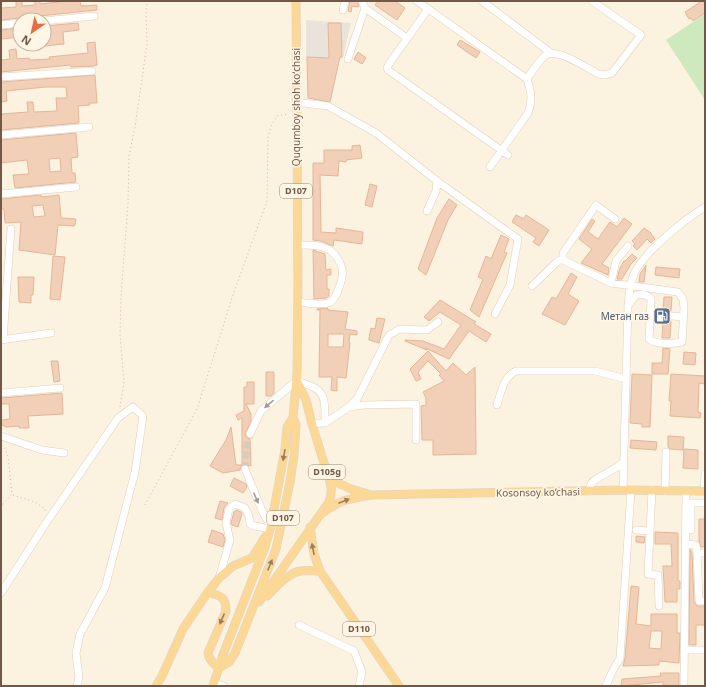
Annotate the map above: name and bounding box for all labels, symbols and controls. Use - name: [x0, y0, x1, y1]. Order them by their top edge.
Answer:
- north arrow: [12, 12, 52, 52]
- text: N: [18, 32, 34, 49]
- street label: Ququmboy shoh koʻchasi: [289, 48, 303, 166]
- road number: D107: [280, 184, 312, 198]
- fuel station icon: Метан газ: [652, 306, 672, 326]
- place label: Метан газ: [601, 309, 649, 323]
- one-way arrow: [264, 399, 274, 408]
- one-way arrow: [281, 449, 287, 461]
- road number: D105g: [309, 465, 345, 479]
- street label: Kosonsoy ko’chasi: [496, 484, 580, 500]
- one-way arrow: [253, 493, 259, 504]
- one-way arrow: [338, 497, 350, 503]
- road number: D107: [267, 511, 299, 525]
- one-way arrow: [310, 543, 316, 555]
- one-way arrow: [267, 559, 273, 570]
- one-way arrow: [219, 613, 226, 625]
- road number: D110: [343, 622, 375, 636]

